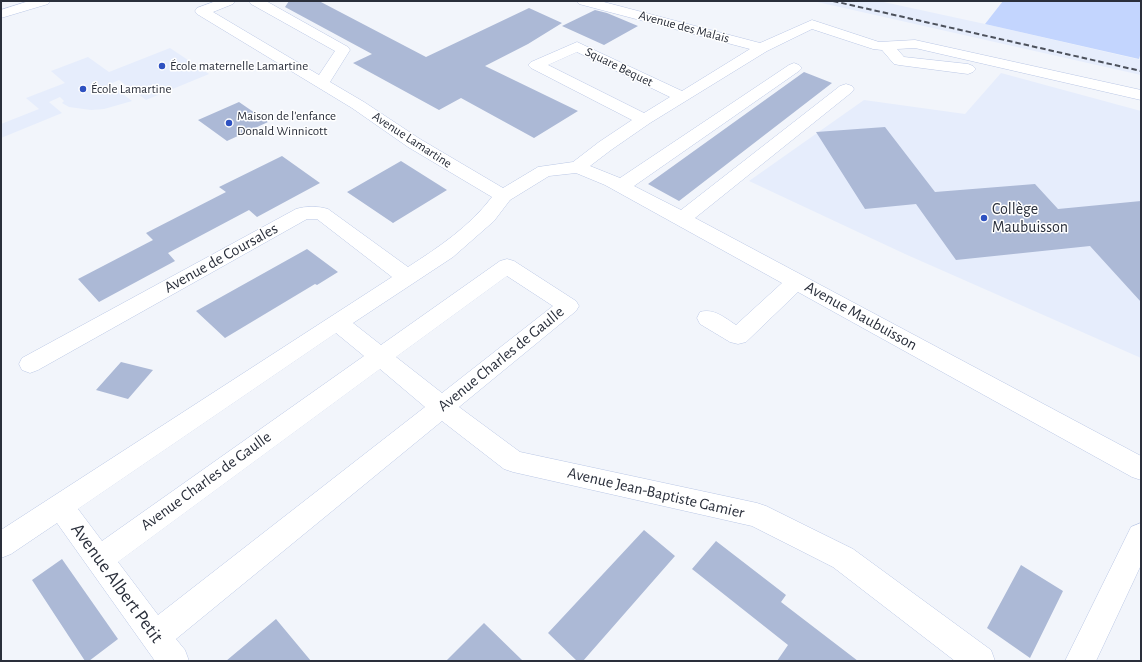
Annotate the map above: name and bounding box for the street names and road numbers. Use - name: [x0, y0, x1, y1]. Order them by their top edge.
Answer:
- street label: Avenue des Malais: [637, 7, 731, 47]
- street label: Square Bequet: [583, 44, 655, 90]
- street label: Avenue Lamartine: [369, 108, 455, 172]
- street label: Avenue de Coursales: [161, 219, 281, 297]
- street label: Avenue Maubuisson: [802, 277, 920, 355]
- street label: Avenue Charles de Gaulle: [434, 302, 568, 416]
- street label: Avenue Charles de Gaulle: [137, 427, 275, 535]
- street label: Avenue Jean-Baptiste Gamier: [566, 463, 746, 523]
- street label: Avenue Albert Petit: [66, 519, 168, 647]

